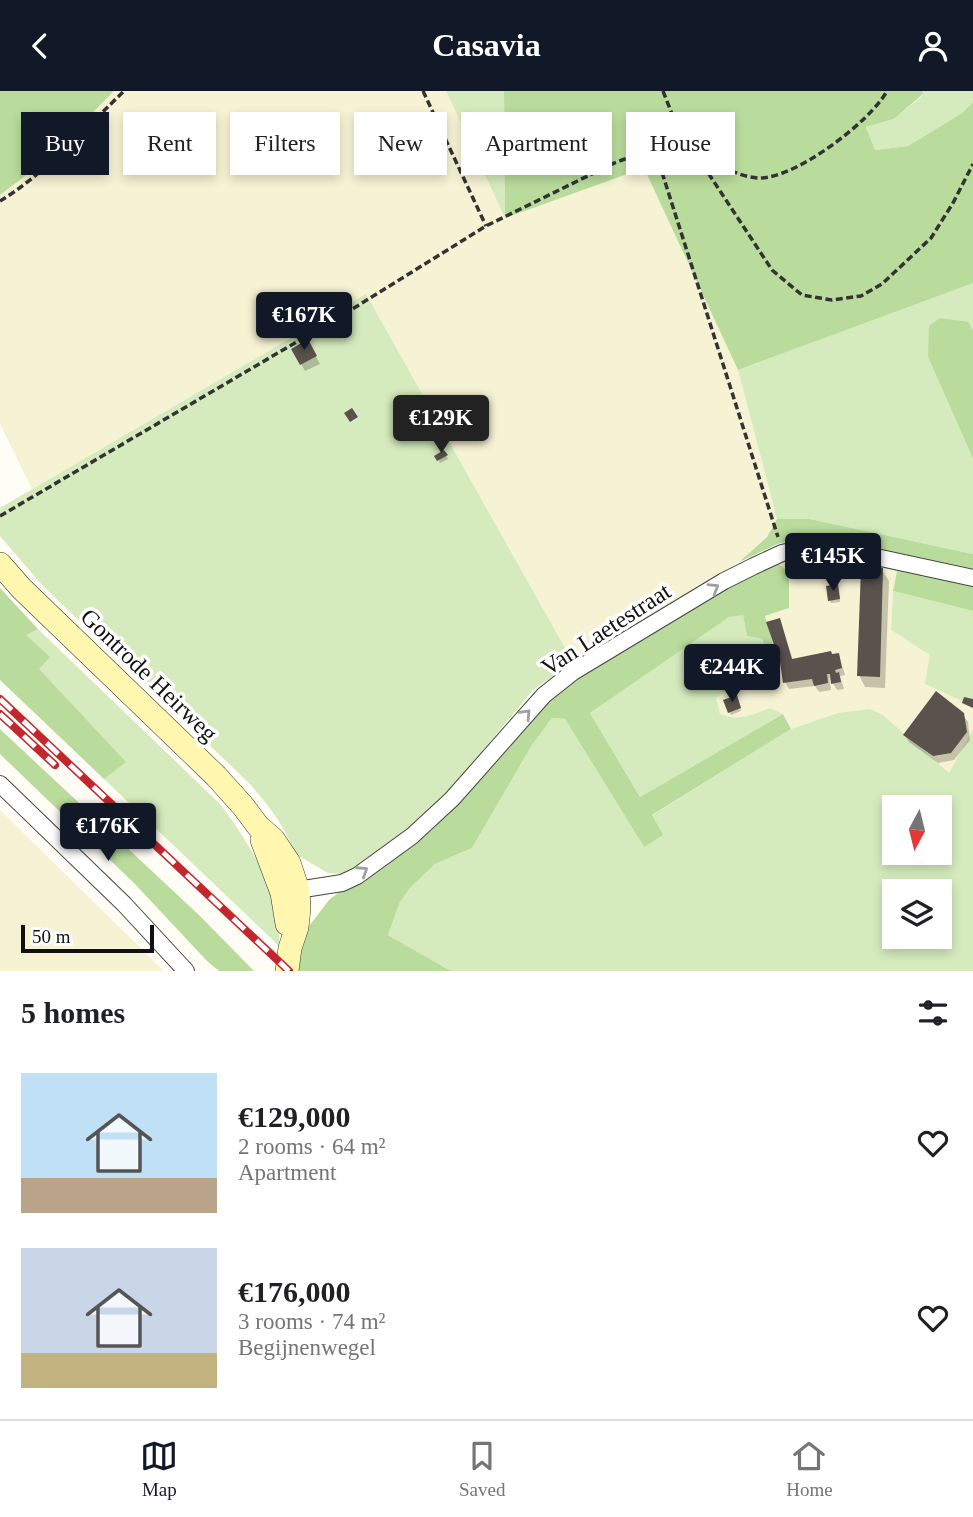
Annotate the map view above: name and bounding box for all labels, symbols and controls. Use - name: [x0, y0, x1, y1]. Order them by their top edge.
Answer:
- icon: back: [21, 27, 59, 65]
- text: Casavia: [432, 27, 541, 63]
- icon: person: [914, 27, 952, 65]
- chip: Buy: [21, 112, 109, 175]
- chip: Rent: [123, 112, 216, 175]
- chip: Filters: [230, 112, 340, 175]
- chip: New: [354, 112, 447, 175]
- chip: Apartment: [461, 112, 612, 175]
- chip: House: [626, 112, 735, 175]
- pin: €167K: [255, 293, 353, 352]
- text: €167K: [272, 302, 336, 327]
- pin: €129K: [392, 395, 490, 455]
- text: €129K: [409, 405, 473, 430]
- pin: €145K: [784, 533, 882, 593]
- text: €145K: [801, 543, 865, 568]
- street label: Van Laetestraat: [537, 577, 676, 680]
- one-way arrow: [706, 583, 719, 596]
- street label: Gontrode Heirweg: [75, 603, 223, 747]
- pin: €244K: [683, 645, 781, 704]
- text: €244K: [700, 654, 764, 679]
- one-way arrow: [518, 709, 530, 722]
- north arrow: [882, 795, 952, 865]
- map controls: [882, 795, 952, 949]
- pin: €176K: [59, 803, 157, 863]
- text: €176K: [76, 813, 140, 838]
- one-way arrow: [355, 867, 368, 880]
- button: layers: [882, 879, 952, 949]
- scale bar: [21, 922, 154, 954]
- text: 50 m: [32, 926, 71, 947]
- icon: filters: [914, 994, 952, 1032]
- text: 5 homes: [21, 996, 125, 1029]
- text: €129,000: [238, 1100, 351, 1133]
- icon: home: [77, 1101, 161, 1185]
- icon: heart: [914, 1124, 952, 1162]
- text: 2 rooms · 64 m²: [238, 1134, 385, 1159]
- text: Apartment: [238, 1160, 336, 1185]
- text: €176,000: [238, 1275, 351, 1308]
- icon: home: [77, 1276, 161, 1360]
- icon: heart: [914, 1299, 952, 1337]
- text: 3 rooms · 74 m²: [238, 1309, 385, 1334]
- text: Begijnenwegel: [238, 1335, 376, 1360]
- tab: Map: [140, 1437, 178, 1501]
- tab: Saved: [459, 1437, 505, 1501]
- tab: Home: [786, 1437, 833, 1501]

